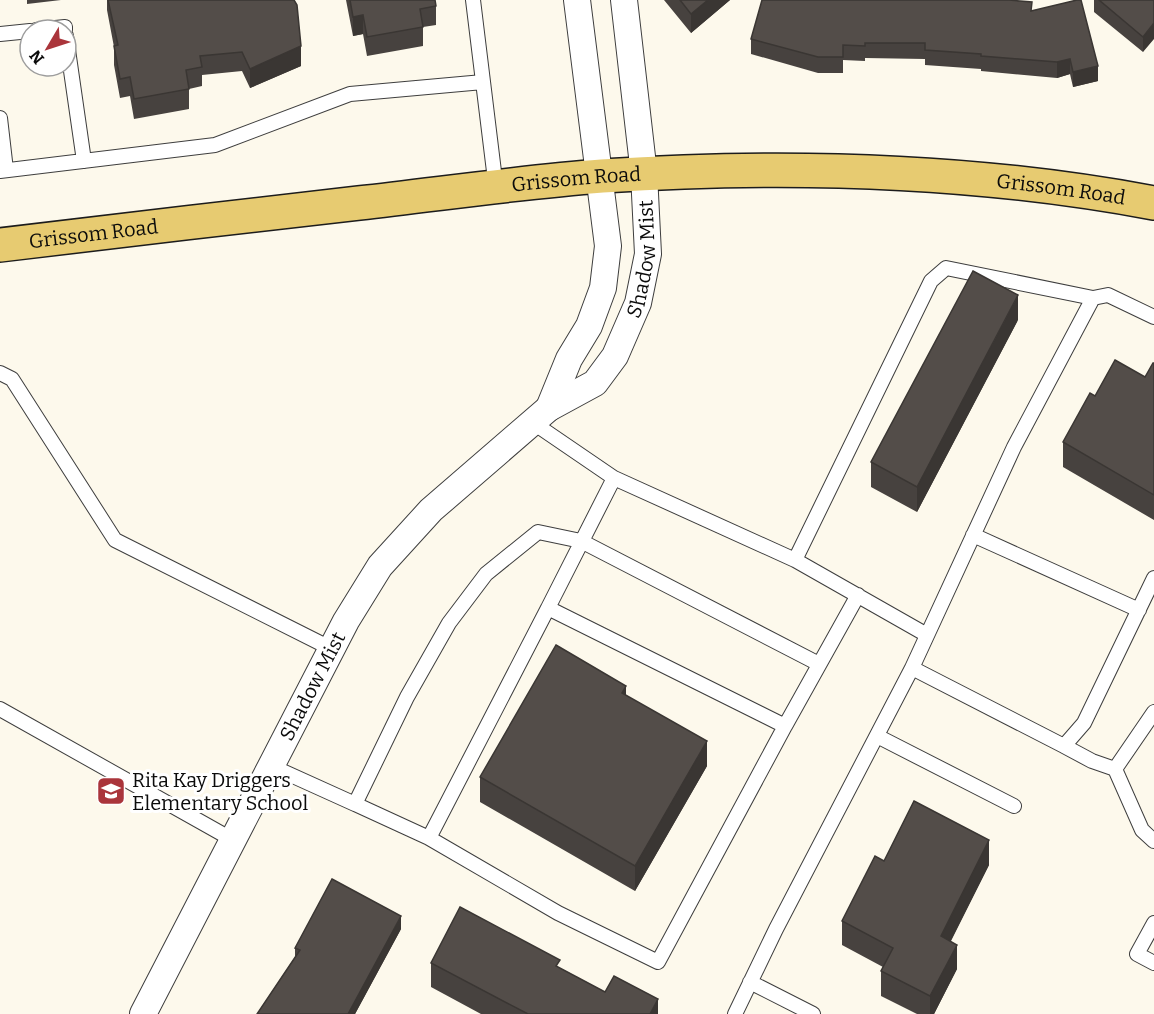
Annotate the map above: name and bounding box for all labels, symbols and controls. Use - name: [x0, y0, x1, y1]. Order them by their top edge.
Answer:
- north arrow: [18, 18, 78, 78]
- text: N: [25, 46, 48, 68]
- street label: Grissom Road: [510, 162, 642, 197]
- street label: Grissom Road: [995, 169, 1128, 210]
- street label: Shadow Mist: [621, 199, 660, 321]
- street label: Grissom Road: [27, 214, 159, 253]
- street label: Shadow Mist: [274, 628, 350, 745]
- place label: Rita Kay Driggers Elementary School: [132, 768, 309, 815]
- school or university icon: Rita Kay Driggers Elementary School: [95, 775, 127, 807]

